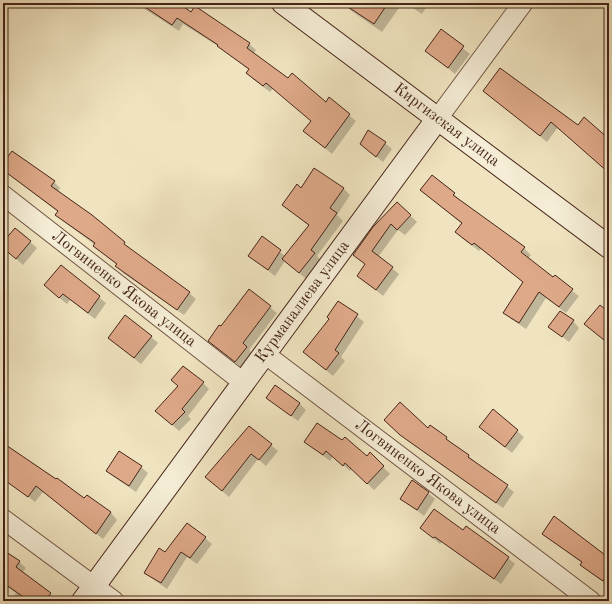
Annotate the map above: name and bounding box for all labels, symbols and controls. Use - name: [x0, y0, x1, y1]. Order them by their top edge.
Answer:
- street label: Киргизская улица: [390, 81, 502, 170]
- street label: Логвиненко Якова улица: [48, 228, 199, 350]
- street label: Курманалиева улица: [253, 238, 353, 366]
- street label: Логвиненко Якова улица: [352, 417, 503, 537]

